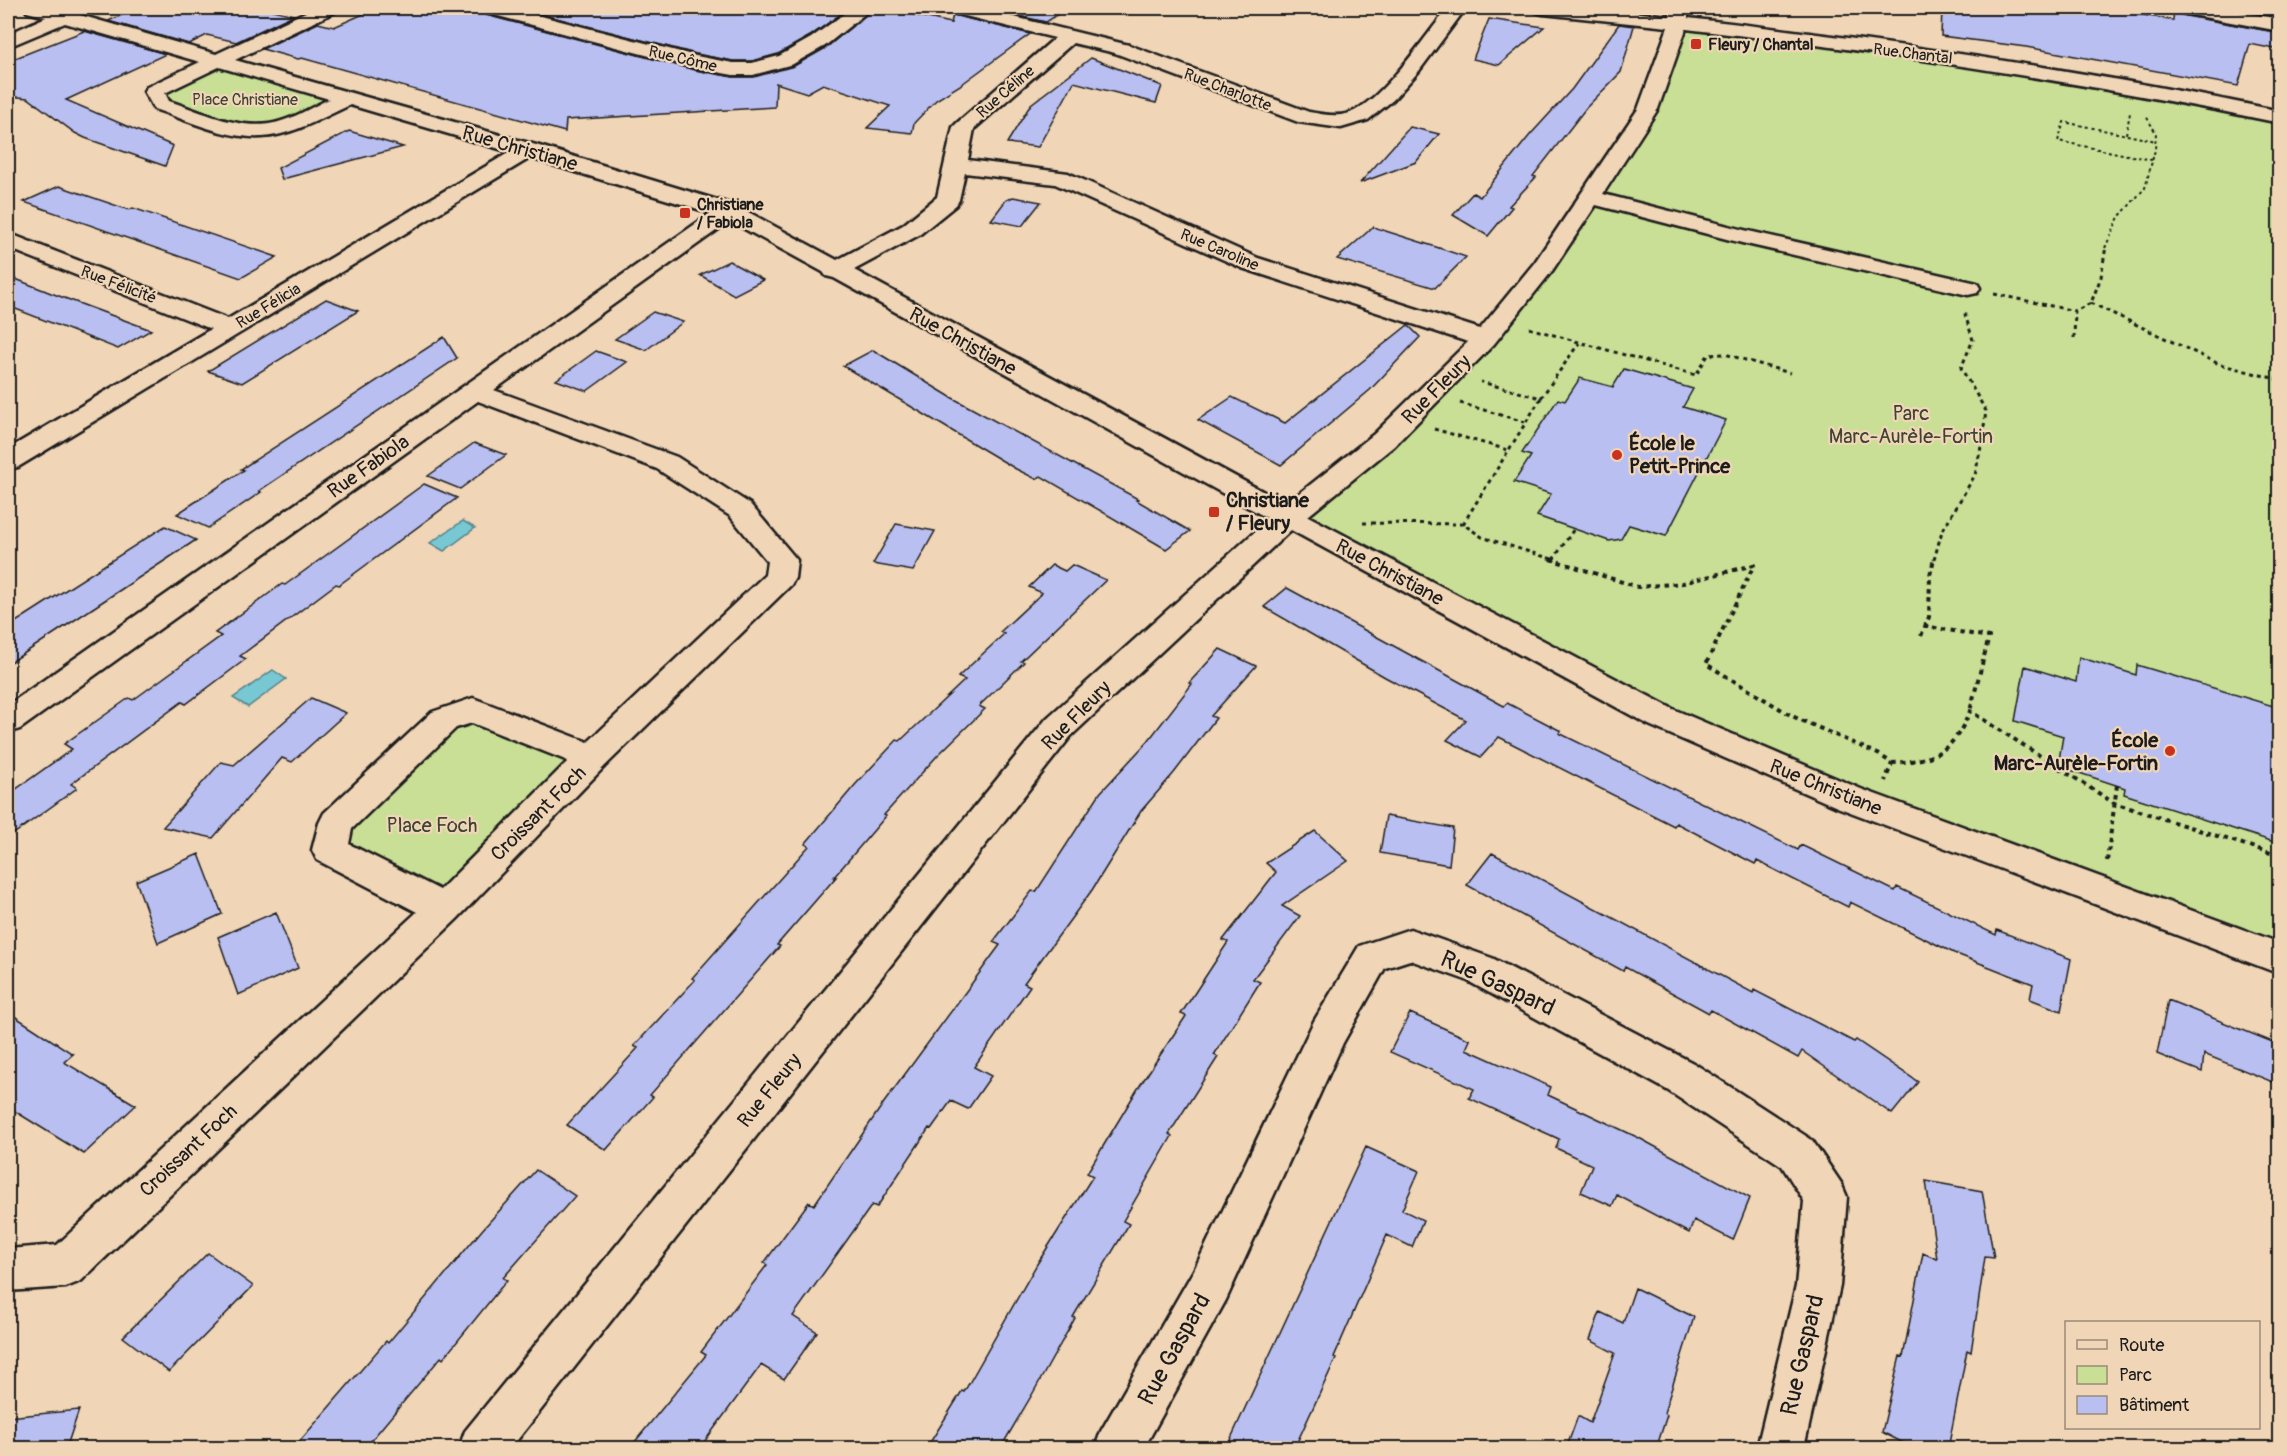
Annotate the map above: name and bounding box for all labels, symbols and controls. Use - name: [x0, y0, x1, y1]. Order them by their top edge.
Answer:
- place label: Fleury / Chantal: [1708, 35, 1814, 55]
- marker: Fleury / Chantal: [1689, 37, 1703, 51]
- street label: Rue Chantal: [1872, 39, 1954, 69]
- street label: Rue Côme: [647, 41, 719, 77]
- street label: Rue Céline: [972, 61, 1039, 122]
- street label: Rue Charlotte: [1181, 64, 1274, 116]
- park label: Place Christiane: [192, 90, 298, 110]
- street label: Rue Christiane: [459, 120, 580, 177]
- place label: Christiane / Fabiola: [697, 195, 764, 233]
- marker: Christiane / Fabiola: [678, 206, 692, 220]
- street label: Rue Caroline: [1177, 224, 1262, 275]
- street label: Rue Félicité: [78, 261, 159, 309]
- street label: Rue Félicia: [233, 279, 304, 333]
- street label: Rue Christiane: [905, 302, 1021, 381]
- street label: Rue Fleury: [1396, 349, 1477, 429]
- park label: Parc Marc-Aurèle-Fortin: [1829, 401, 1993, 449]
- street label: Rue Fabiola: [323, 429, 414, 504]
- place label: École le Petit-Prince: [1629, 431, 1731, 479]
- marker: École le Petit-Prince: [1610, 448, 1624, 462]
- place label: Christiane / Fleury: [1226, 488, 1310, 536]
- marker: Christiane / Fleury: [1207, 505, 1221, 519]
- street label: Rue Christiane: [1331, 534, 1448, 611]
- street label: Rue Fleury: [1036, 675, 1117, 755]
- place label: École Marc-Aurèle-Fortin: [1994, 728, 2159, 776]
- marker: École Marc-Aurèle-Fortin: [2163, 744, 2177, 758]
- street label: Rue Christiane: [1766, 754, 1886, 821]
- street label: Croissant Foch: [485, 760, 591, 866]
- park label: Place Foch: [387, 813, 477, 838]
- street label: Rue Gaspard: [1436, 944, 1560, 1023]
- street label: Rue Fleury: [732, 1048, 807, 1132]
- street label: Croissant Foch: [134, 1099, 243, 1202]
- street label: Rue Gaspard: [1132, 1288, 1217, 1410]
- street label: Rue Gaspard: [1775, 1292, 1830, 1418]
- legend: [2065, 1321, 2260, 1429]
- text: Route: [2119, 1334, 2164, 1357]
- text: Parc: [2119, 1364, 2152, 1387]
- text: Bâtiment: [2119, 1394, 2190, 1417]

